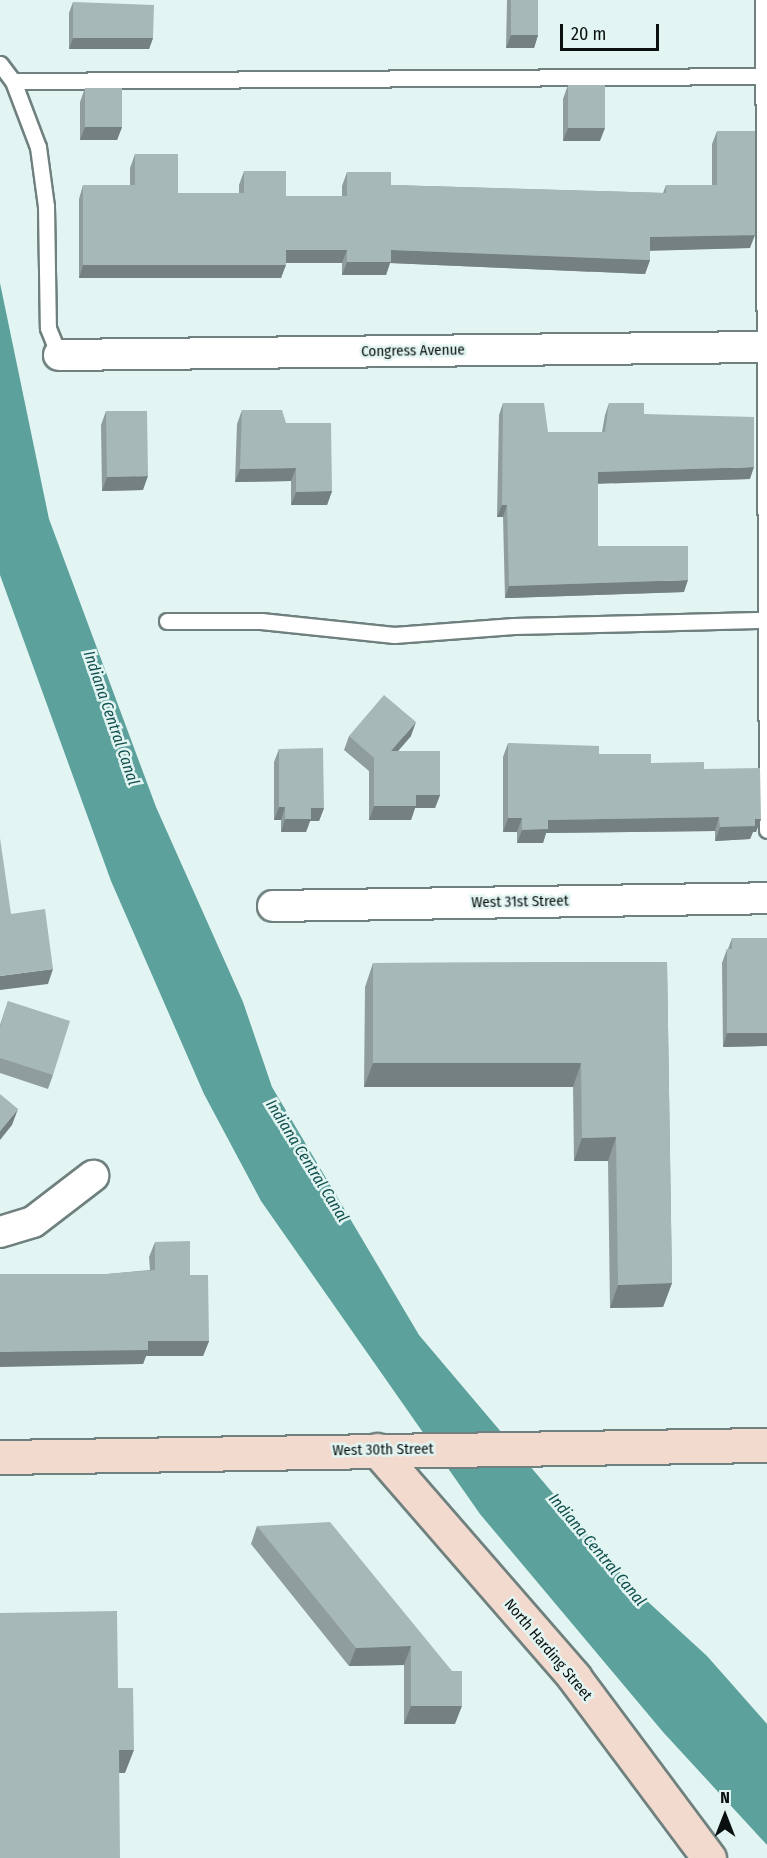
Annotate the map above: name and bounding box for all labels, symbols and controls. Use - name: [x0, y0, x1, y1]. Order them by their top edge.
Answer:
- scale bar: [563, 12, 662, 50]
- text: 20 m: [571, 23, 606, 45]
- street label: Congress Avenue: [361, 341, 465, 361]
- water label: Indiana Central Canal: [79, 648, 143, 788]
- street label: West 31st Street: [471, 892, 569, 912]
- water label: Indiana Central Canal: [262, 1096, 352, 1226]
- street label: West 30th Street: [332, 1440, 434, 1460]
- water label: Indiana Central Canal: [544, 1490, 650, 1610]
- street label: North Harding Street: [500, 1596, 596, 1704]
- north arrow: [695, 1786, 755, 1846]
- text: N: [720, 1788, 730, 1807]

